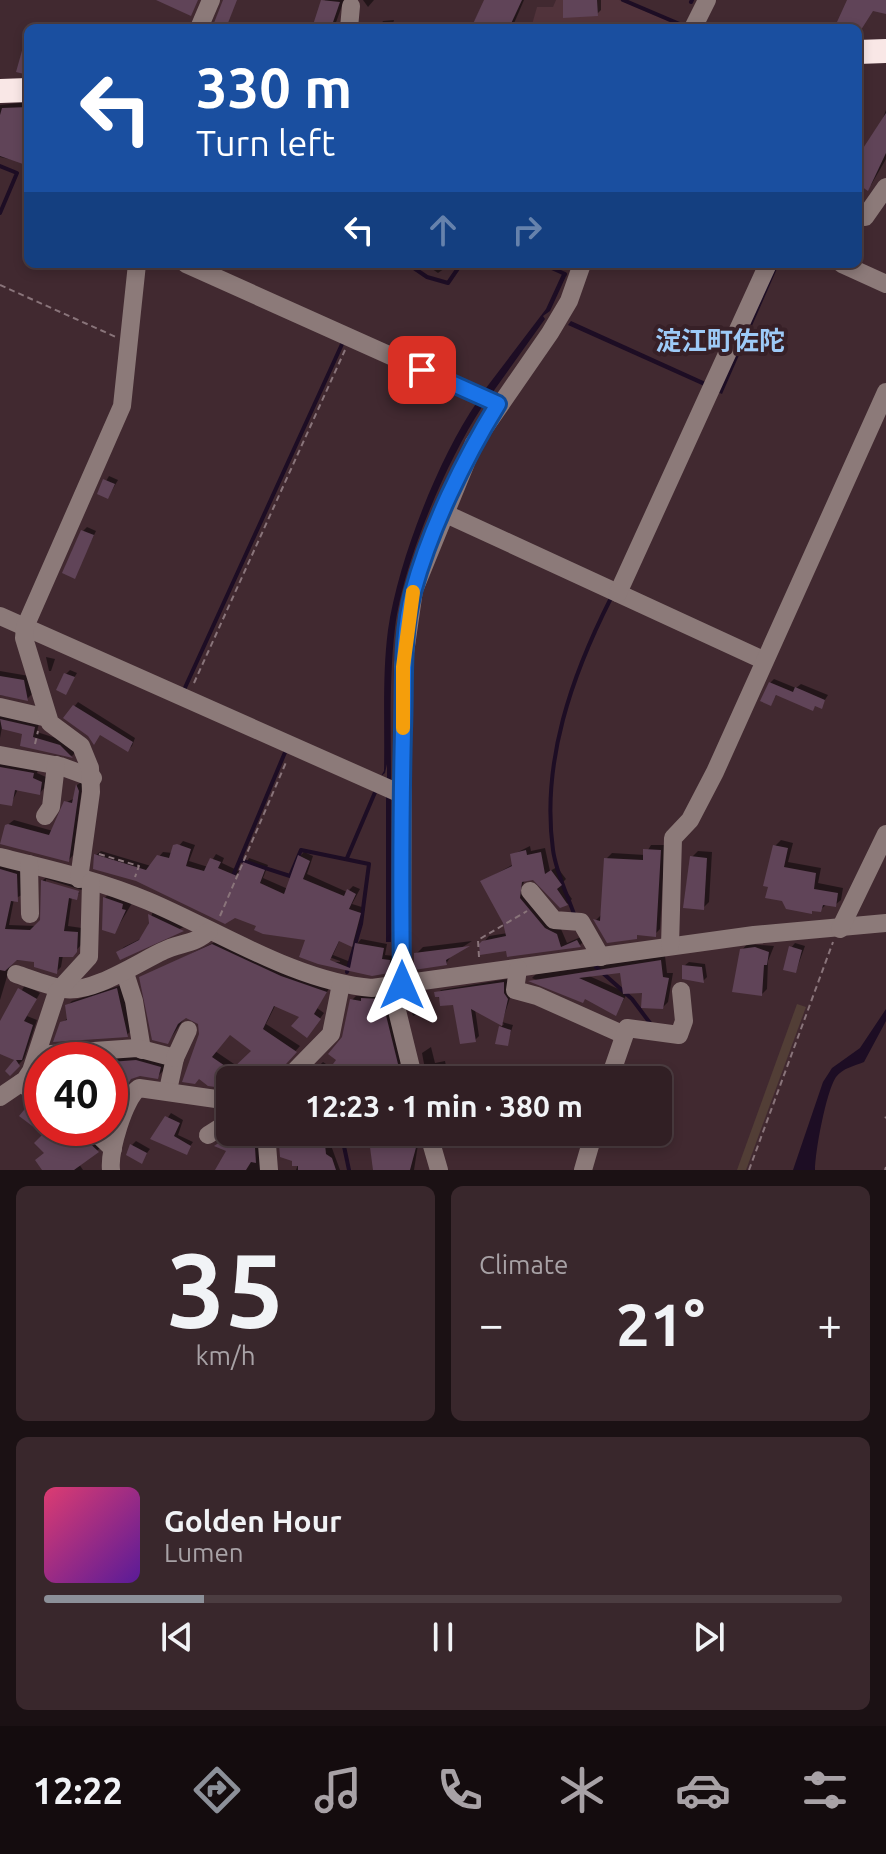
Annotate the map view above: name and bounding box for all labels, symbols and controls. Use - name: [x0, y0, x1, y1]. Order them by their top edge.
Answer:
- icon: left: [64, 56, 168, 160]
- text: 330 m: [196, 56, 352, 119]
- text: Turn left: [196, 122, 335, 163]
- icon: left: [337, 208, 381, 252]
- icon: ahead: [421, 208, 465, 252]
- icon: right: [505, 208, 549, 252]
- district label: 淀江町佐陀: [655, 326, 785, 355]
- pin: [388, 336, 456, 404]
- icon: arrive: [400, 348, 444, 392]
- position arrow: [360, 943, 444, 1027]
- speed limit sign: 40: [24, 1042, 128, 1146]
- text: 12:23 · 1 min · 380 m: [305, 1089, 583, 1123]
- text: 35: [167, 1230, 284, 1347]
- text: Climate: [479, 1250, 568, 1279]
- text: 21°: [616, 1290, 705, 1357]
- text: −: [479, 1299, 504, 1348]
- text: +: [817, 1299, 842, 1348]
- text: km/h: [195, 1341, 256, 1370]
- text: Golden Hour: [164, 1504, 342, 1538]
- text: Lumen: [164, 1538, 244, 1567]
- icon: previous: [155, 1615, 199, 1659]
- icon: pause: [421, 1615, 465, 1659]
- icon: next: [687, 1615, 731, 1659]
- icon: directions: [189, 1762, 245, 1818]
- icon: music: [310, 1762, 366, 1818]
- icon: phone: [432, 1762, 488, 1818]
- icon: climate: [554, 1762, 610, 1818]
- icon: car: [675, 1762, 731, 1818]
- icon: filters: [797, 1762, 853, 1818]
- text: 12:22: [33, 1770, 123, 1811]

